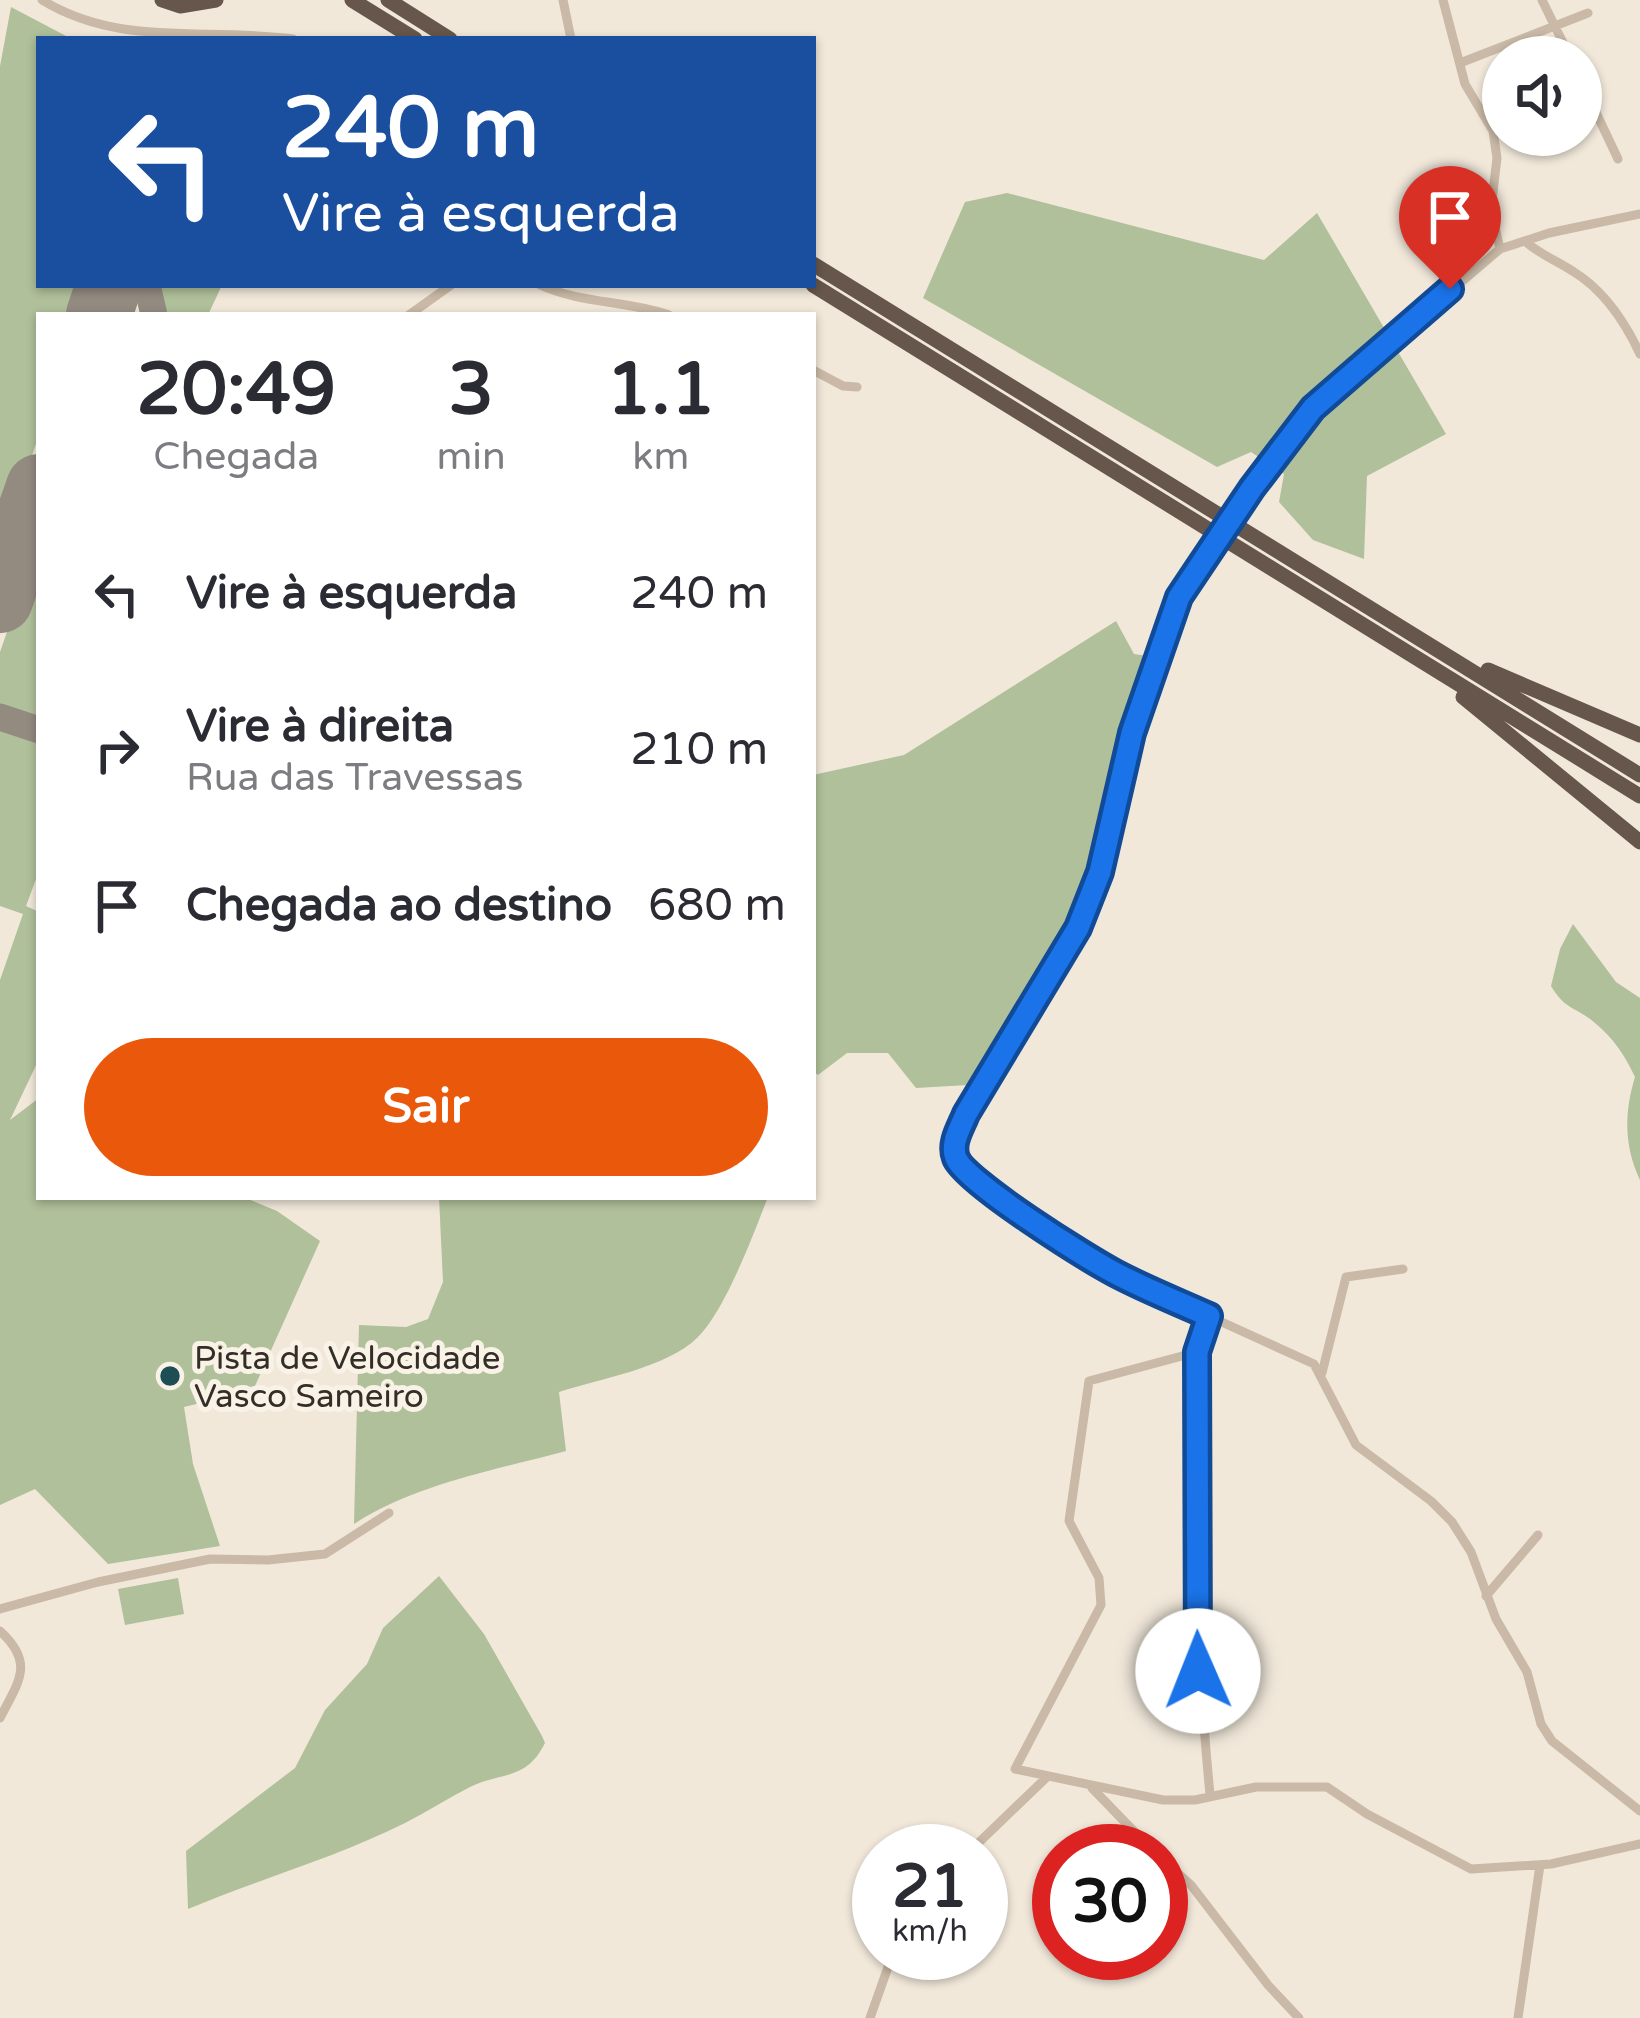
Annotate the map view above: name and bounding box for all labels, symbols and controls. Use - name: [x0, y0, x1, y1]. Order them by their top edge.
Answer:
- map controls: [1482, 36, 1602, 156]
- button: sound: [1482, 36, 1602, 156]
- text: 240 m: [282, 79, 539, 180]
- icon: left: [84, 84, 240, 240]
- pin: [1399, 166, 1501, 289]
- text: Vire à esquerda: [282, 181, 680, 246]
- icon: arrive: [1417, 184, 1483, 250]
- text: 20:49: [136, 347, 336, 434]
- text: 3: [449, 347, 494, 434]
- text: 1.1: [606, 347, 715, 434]
- text: Chegada: [153, 433, 319, 480]
- text: min: [437, 433, 506, 480]
- text: km: [632, 433, 689, 480]
- icon: left: [84, 561, 150, 627]
- text: Vire à esquerda: [186, 567, 517, 621]
- text: 240 m: [630, 567, 768, 621]
- text: Vire à direita: [186, 700, 454, 754]
- icon: right: [84, 717, 150, 783]
- text: 210 m: [630, 723, 768, 777]
- text: Rua das Travessas: [186, 754, 523, 801]
- icon: arrive: [84, 873, 150, 939]
- text: Chegada ao destino: [186, 879, 612, 933]
- text: 680 m: [648, 879, 786, 933]
- button: Sair: [84, 1038, 768, 1176]
- place label: Pista de Velocidade Vasco Sameiro: [194, 1339, 500, 1416]
- marker: Pista de Velocidade Vasco Sameiro: [157, 1363, 183, 1389]
- position arrow: [1135, 1608, 1261, 1734]
- speed limit sign: 30: [1032, 1824, 1188, 1980]
- text: 21: [892, 1851, 968, 1923]
- text: km/h: [892, 1913, 968, 1950]

